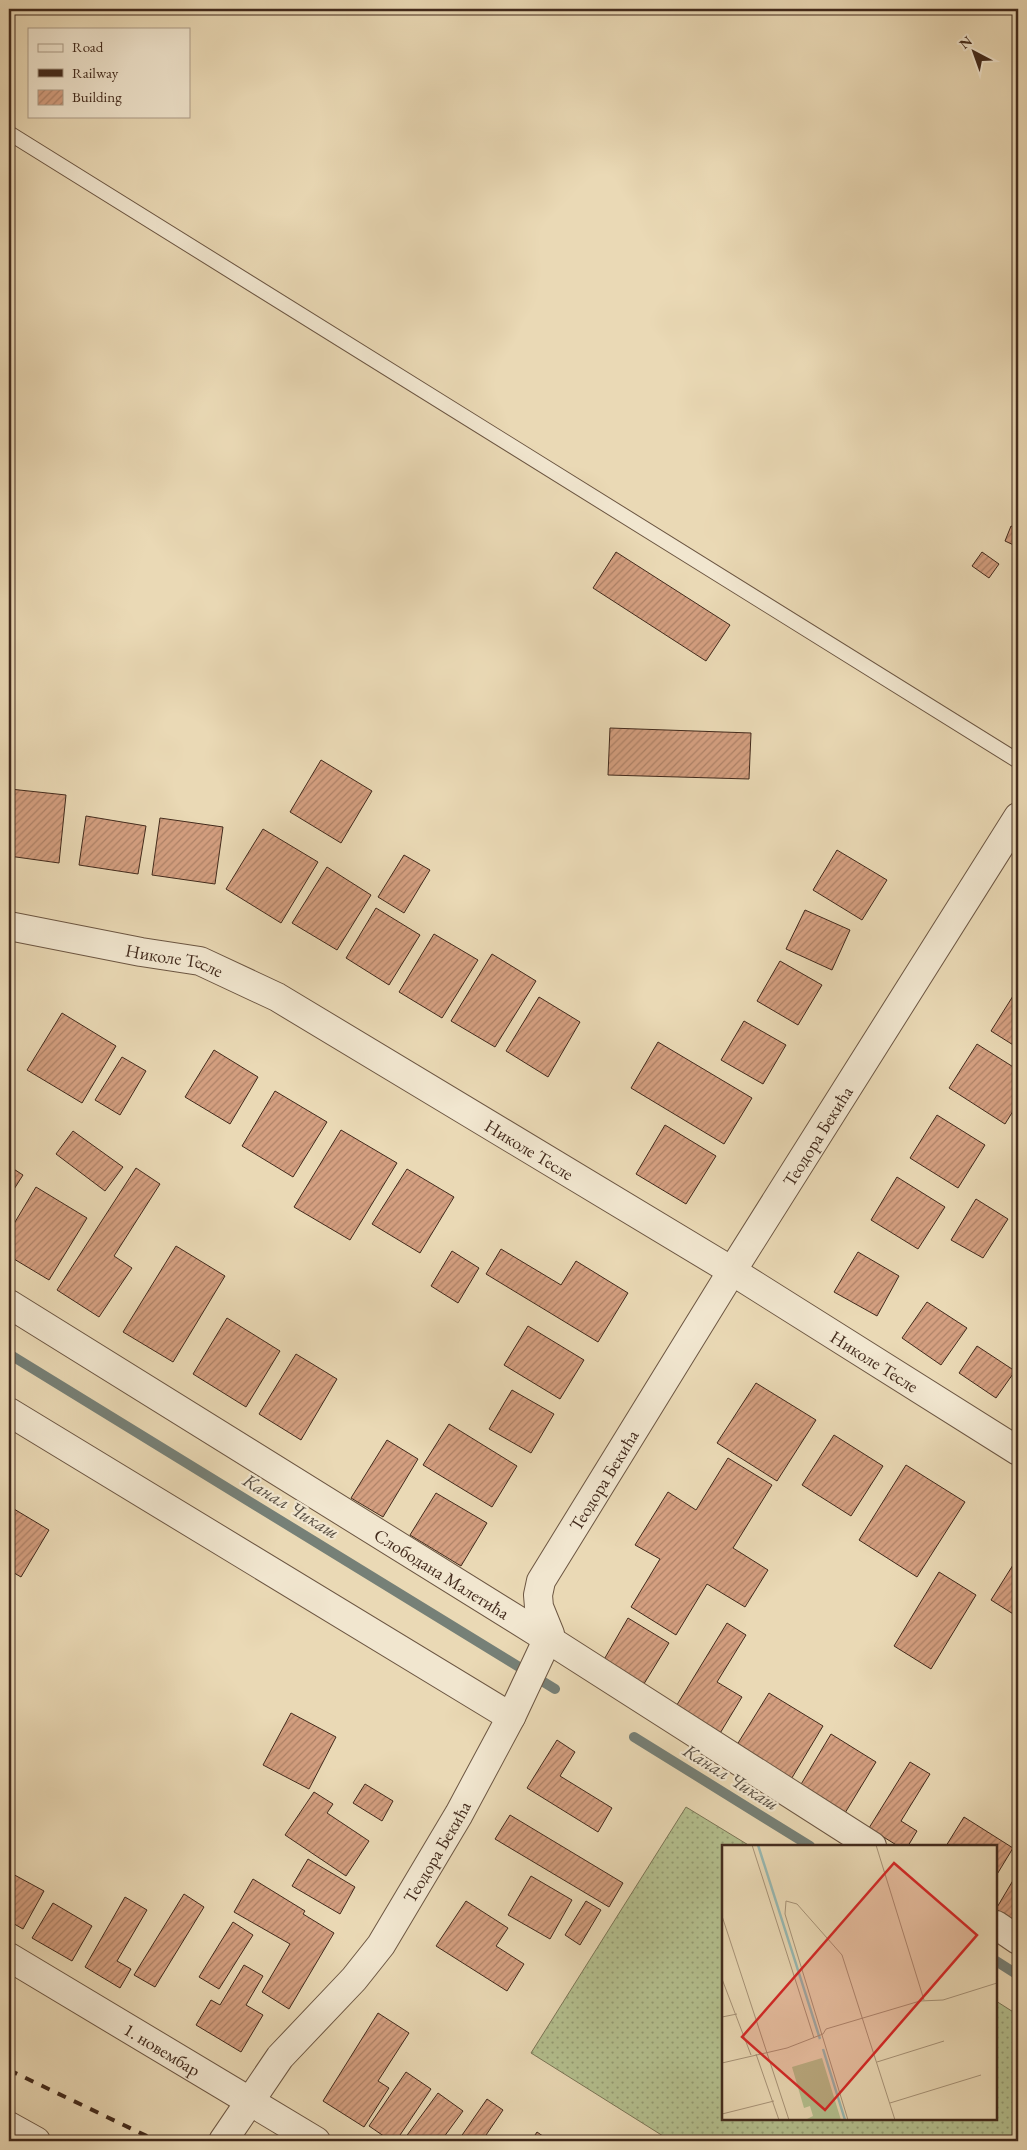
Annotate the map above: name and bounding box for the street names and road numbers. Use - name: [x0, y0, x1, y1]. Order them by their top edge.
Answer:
- street label: Николе Тесле: [124, 938, 227, 982]
- street label: Теодора Бекића: [777, 1081, 858, 1191]
- street label: Николе Тесле: [481, 1113, 578, 1185]
- street label: Николе Тесле: [826, 1325, 923, 1397]
- street label: Теодора Бекића: [563, 1424, 644, 1535]
- street label: Слободана Малетића: [370, 1523, 515, 1624]
- street label: Теодора Бекића: [397, 1796, 476, 1907]
- street label: 1. новембар: [120, 2017, 205, 2081]

